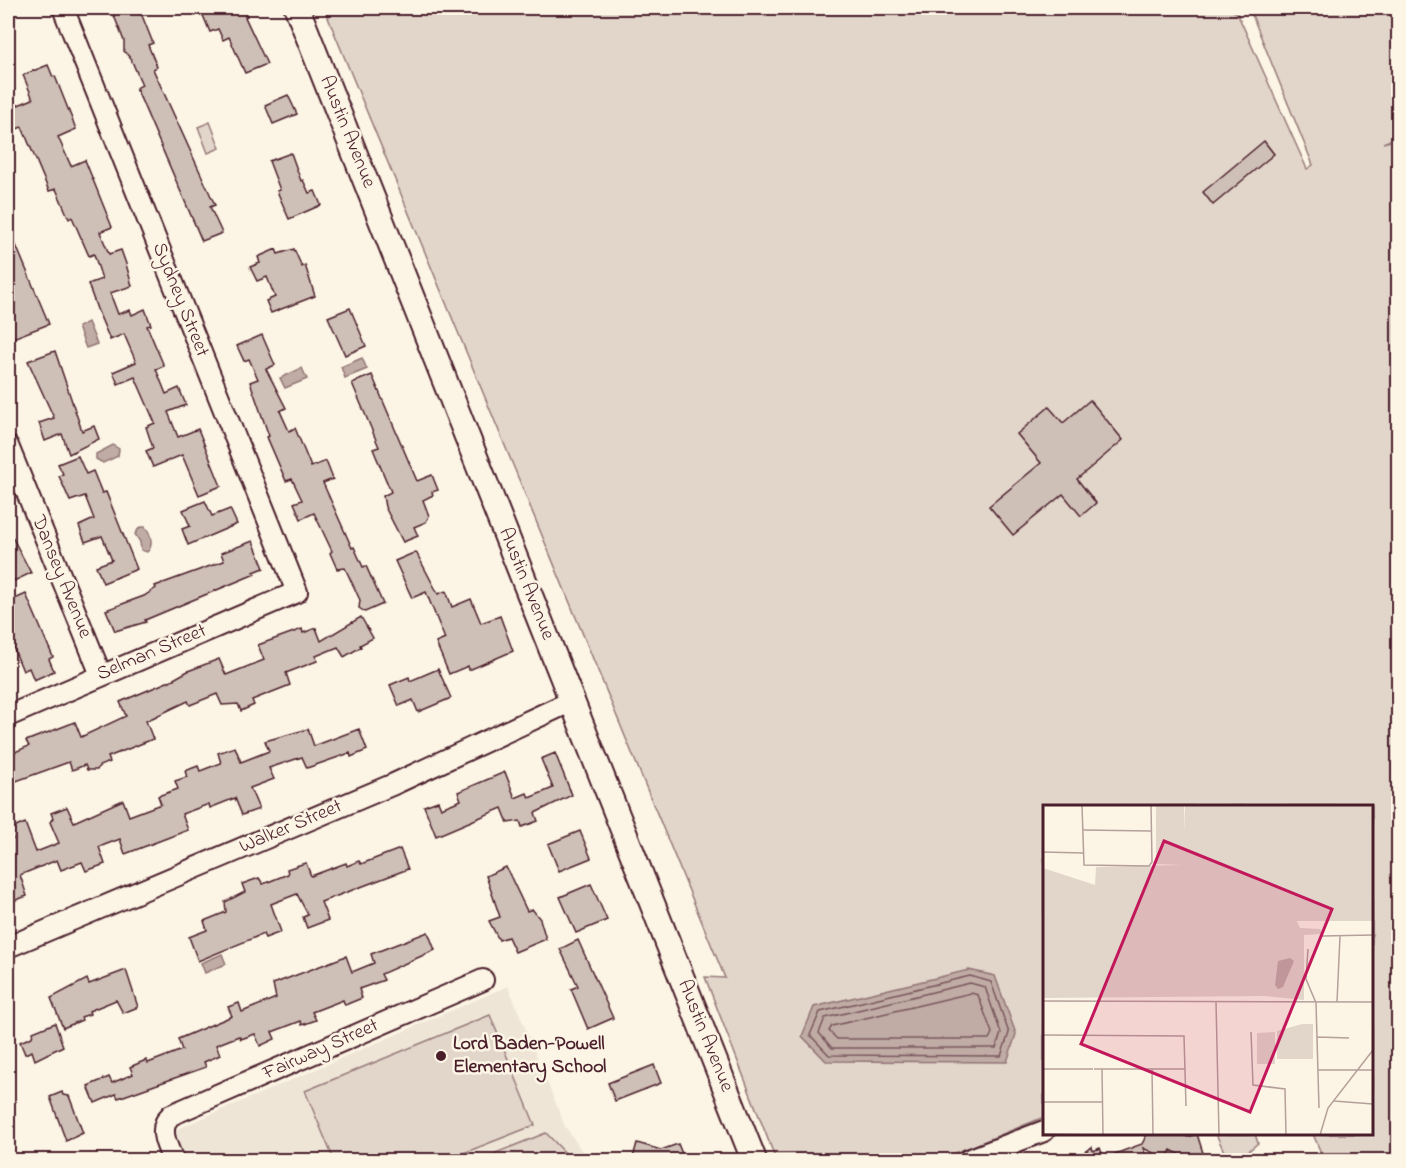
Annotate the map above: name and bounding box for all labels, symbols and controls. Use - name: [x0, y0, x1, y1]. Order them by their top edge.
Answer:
- street label: Austin Avenue: [311, 71, 383, 193]
- street label: Sydney Street: [144, 238, 216, 362]
- street label: Dansey Avenue: [23, 510, 99, 643]
- street label: Austin Avenue: [490, 523, 562, 645]
- street label: Selman Street: [93, 617, 212, 689]
- street label: Walker Street: [235, 792, 347, 862]
- inset map: [1043, 805, 1373, 1135]
- street label: Austin Avenue: [669, 975, 741, 1097]
- street label: Fairway Street: [258, 1011, 384, 1089]
- place label: Lord Baden-Powell Elementary School: [453, 1030, 606, 1083]
- marker: Lord Baden-Powell Elementary School: [434, 1049, 448, 1063]

